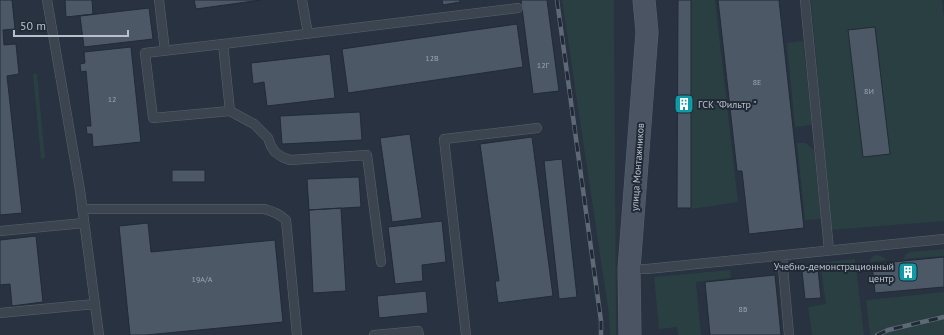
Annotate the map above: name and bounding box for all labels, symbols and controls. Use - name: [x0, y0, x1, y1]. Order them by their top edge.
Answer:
- scale bar: [14, 12, 128, 38]
- text: 50 m: [20, 18, 46, 33]
- house number: 12В: [425, 53, 439, 63]
- house number: 12Г: [537, 60, 550, 70]
- house number: 8Е: [753, 77, 761, 87]
- house number: 8И: [864, 86, 874, 96]
- building icon: ГСК "Фильтр ": [673, 93, 695, 115]
- house number: 12: [108, 94, 116, 104]
- place label: ГСК "Фильтр ": [698, 98, 756, 111]
- street label: улица Монтажников: [628, 123, 647, 211]
- place label: Учебно-демонстрационный центр: [774, 260, 894, 285]
- building icon: Учебно-демонстрационный центр: [897, 261, 919, 283]
- house number: 19А/А: [192, 274, 213, 284]
- house number: 8Б: [739, 304, 748, 314]

